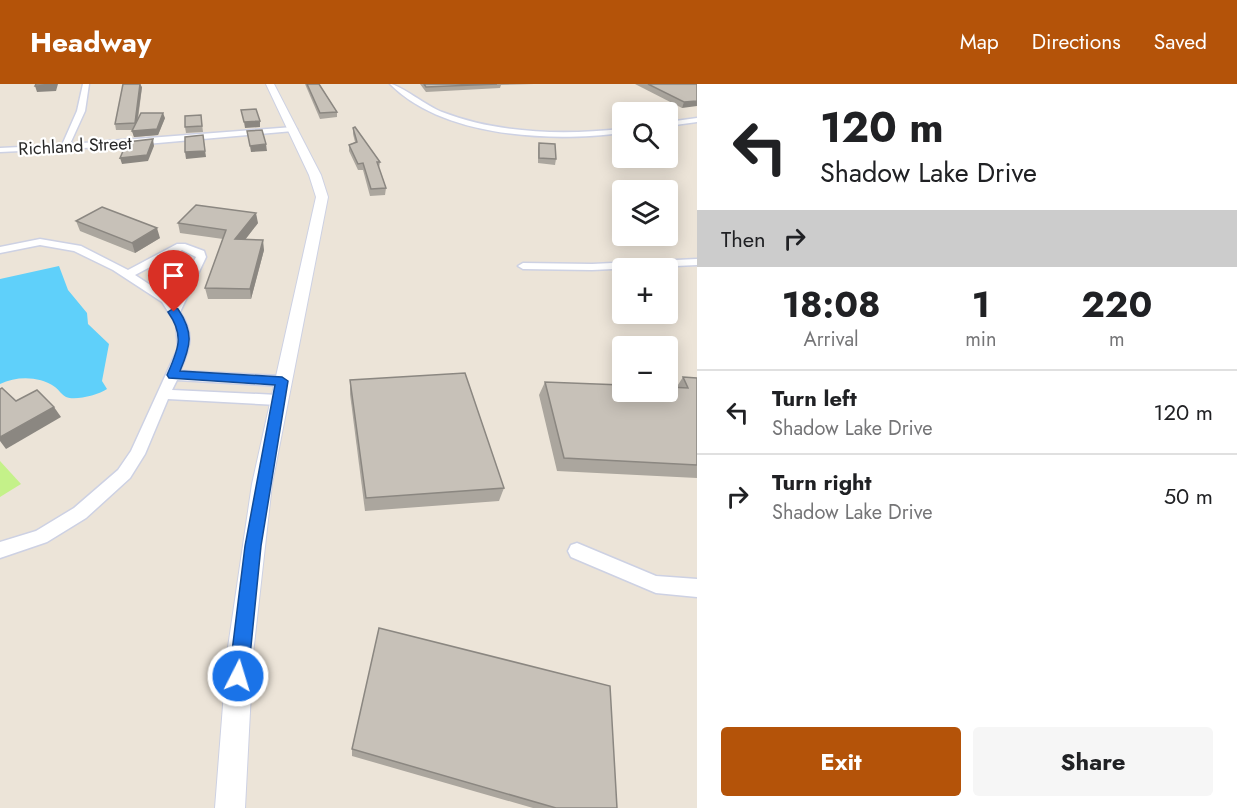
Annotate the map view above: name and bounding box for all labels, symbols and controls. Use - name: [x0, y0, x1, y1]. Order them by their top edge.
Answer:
- text: Headway: [30, 22, 151, 63]
- text: Map: [960, 27, 999, 57]
- text: Directions: [1032, 27, 1121, 57]
- text: Saved: [1154, 27, 1207, 57]
- text: 120 m: [820, 97, 944, 158]
- map controls: [612, 102, 678, 402]
- button: search: [612, 102, 678, 168]
- icon: left: [721, 108, 799, 186]
- street label: Richland Street: [18, 130, 133, 162]
- text: Shadow Lake Drive: [820, 153, 1037, 192]
- button: layers: [612, 180, 678, 246]
- icon: right: [778, 222, 811, 255]
- text: Then: [721, 223, 766, 255]
- pin: [148, 250, 199, 312]
- button: +: [612, 258, 678, 324]
- icon: arrive: [157, 259, 190, 292]
- text: 18:08: [782, 278, 881, 330]
- text: 1: [972, 278, 990, 330]
- text: 220: [1081, 278, 1152, 330]
- text: Arrival: [804, 325, 859, 354]
- text: min: [965, 325, 997, 354]
- text: m: [1109, 325, 1125, 354]
- button: −: [612, 336, 678, 402]
- text: Turn left: [772, 382, 857, 414]
- icon: left: [721, 396, 754, 429]
- text: 120 m: [1154, 396, 1213, 428]
- text: Shadow Lake Drive: [772, 414, 933, 443]
- text: Turn right: [772, 466, 872, 498]
- icon: right: [721, 480, 754, 513]
- text: 50 m: [1164, 480, 1213, 512]
- text: Shadow Lake Drive: [772, 498, 933, 527]
- position arrow: [206, 644, 270, 708]
- button: Exit: [721, 727, 961, 796]
- button: Share: [973, 727, 1213, 796]

